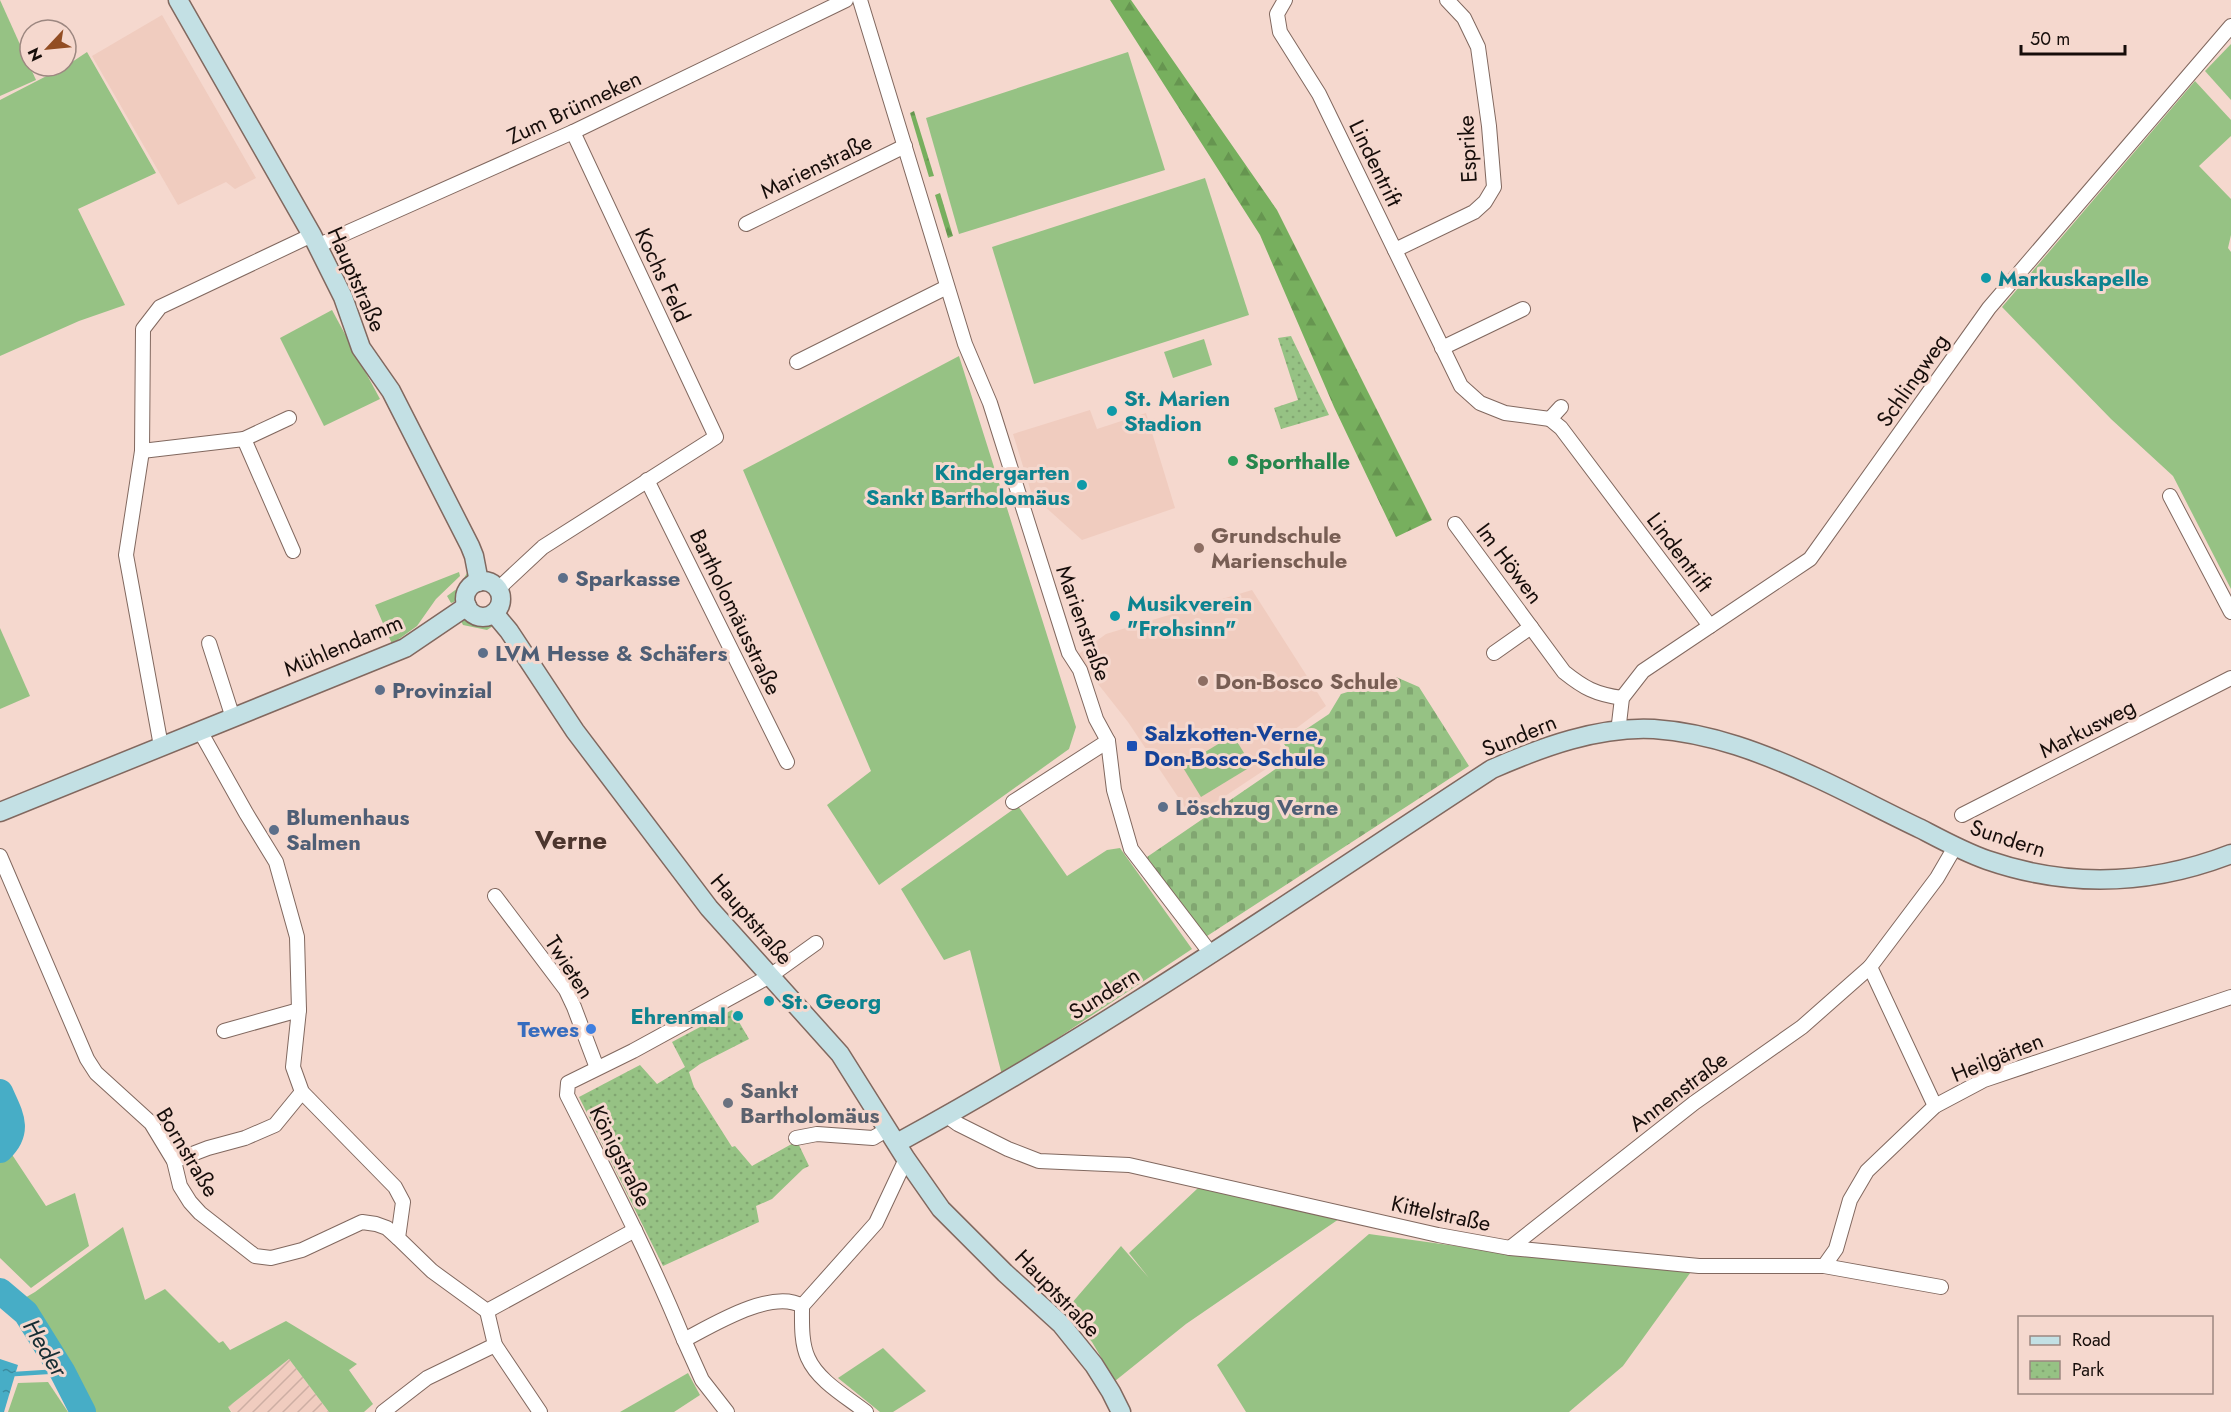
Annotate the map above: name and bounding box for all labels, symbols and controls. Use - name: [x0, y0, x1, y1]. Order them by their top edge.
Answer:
- north arrow: [18, 18, 78, 78]
- scale bar: [2021, 18, 2124, 56]
- text: 50 m: [2030, 26, 2070, 52]
- text: N: [22, 44, 48, 65]
- street label: Zum Brünneken: [502, 62, 646, 152]
- street label: Lindentrift: [1341, 114, 1411, 212]
- street label: Esprike: [1449, 114, 1485, 184]
- street label: Marienstraße: [755, 125, 877, 207]
- street label: Hauptstraße: [320, 221, 394, 337]
- street label: Kochs Feld: [627, 223, 699, 327]
- place label: Markuskapelle: [1998, 262, 2149, 294]
- marker: Markuskapelle: [1979, 271, 1993, 285]
- street label: Schlingweg: [1868, 327, 1956, 433]
- place label: St. Marien Stadion: [1124, 382, 1230, 439]
- marker: St. Marien Stadion: [1105, 404, 1119, 418]
- place label: Sporthalle: [1245, 445, 1350, 477]
- marker: Sporthalle: [1226, 454, 1240, 468]
- place label: Kindergarten Sankt Bartholomäus: [866, 456, 1070, 513]
- marker: Kindergarten Sankt Bartholomäus: [1075, 478, 1089, 492]
- street label: Lindentrift: [1639, 505, 1721, 599]
- street label: Im Höwen: [1469, 516, 1551, 610]
- place label: Grundschule Marienschule: [1211, 519, 1347, 576]
- street label: Bartholomäusstraße: [682, 524, 790, 700]
- marker: Grundschule Marienschule: [1192, 541, 1206, 555]
- street label: Marienstraße: [1048, 561, 1120, 685]
- place label: Sparkasse: [575, 562, 680, 594]
- marker: Sparkasse: [556, 571, 570, 585]
- place label: Musikverein "Frohsinn": [1127, 587, 1252, 644]
- street label: Mühlendamm: [279, 606, 407, 684]
- marker: Musikverein "Frohsinn": [1108, 609, 1122, 623]
- place label: LVM Hesse & Schäfers: [495, 637, 727, 669]
- marker: LVM Hesse & Schäfers: [476, 646, 490, 660]
- place label: Don-Bosco Schule: [1215, 665, 1398, 697]
- place label: Provinzial: [392, 674, 492, 706]
- marker: Don-Bosco Schule: [1196, 674, 1210, 688]
- marker: Provinzial: [373, 683, 387, 697]
- street label: Markusweg: [2033, 690, 2141, 766]
- street label: Sundern: [1477, 706, 1561, 764]
- place label: Salzkotten-Verne, Don-Bosco-Schule: [1144, 717, 1325, 774]
- marker: Salzkotten-Verne, Don-Bosco-Schule: [1125, 739, 1139, 753]
- place label: Löschzug Verne: [1175, 791, 1338, 823]
- marker: Löschzug Verne: [1156, 800, 1170, 814]
- place label: Blumenhaus Salmen: [286, 801, 410, 858]
- street label: Sundern: [1966, 811, 2050, 865]
- district label: Verne: [534, 821, 607, 859]
- marker: Blumenhaus Salmen: [267, 823, 281, 837]
- street label: Hauptstraße: [703, 866, 801, 972]
- street label: Twieten: [538, 929, 602, 1005]
- street label: Sundern: [1062, 959, 1146, 1027]
- place label: St. Georg: [781, 985, 881, 1017]
- marker: St. Georg: [762, 994, 776, 1008]
- place label: Ehrenmal: [630, 1000, 726, 1032]
- marker: Ehrenmal: [731, 1009, 745, 1023]
- place label: Tewes: [518, 1013, 579, 1045]
- marker: Tewes: [584, 1022, 598, 1036]
- street label: Heilgärten: [1946, 1024, 2048, 1090]
- street label: Annenstraße: [1622, 1043, 1734, 1139]
- place label: Sankt Bartholomäus: [740, 1074, 880, 1131]
- marker: Sankt Bartholomäus: [721, 1096, 735, 1110]
- street label: Königstraße: [582, 1100, 660, 1212]
- street label: Bornstraße: [149, 1101, 227, 1203]
- street label: Kittelstraße: [1388, 1187, 1494, 1239]
- street label: Hauptstraße: [1008, 1242, 1108, 1344]
- water label: Heder: [14, 1312, 77, 1385]
- legend: [2018, 1316, 2213, 1394]
- text: Road: [2072, 1327, 2111, 1353]
- text: Park: [2072, 1357, 2104, 1383]

